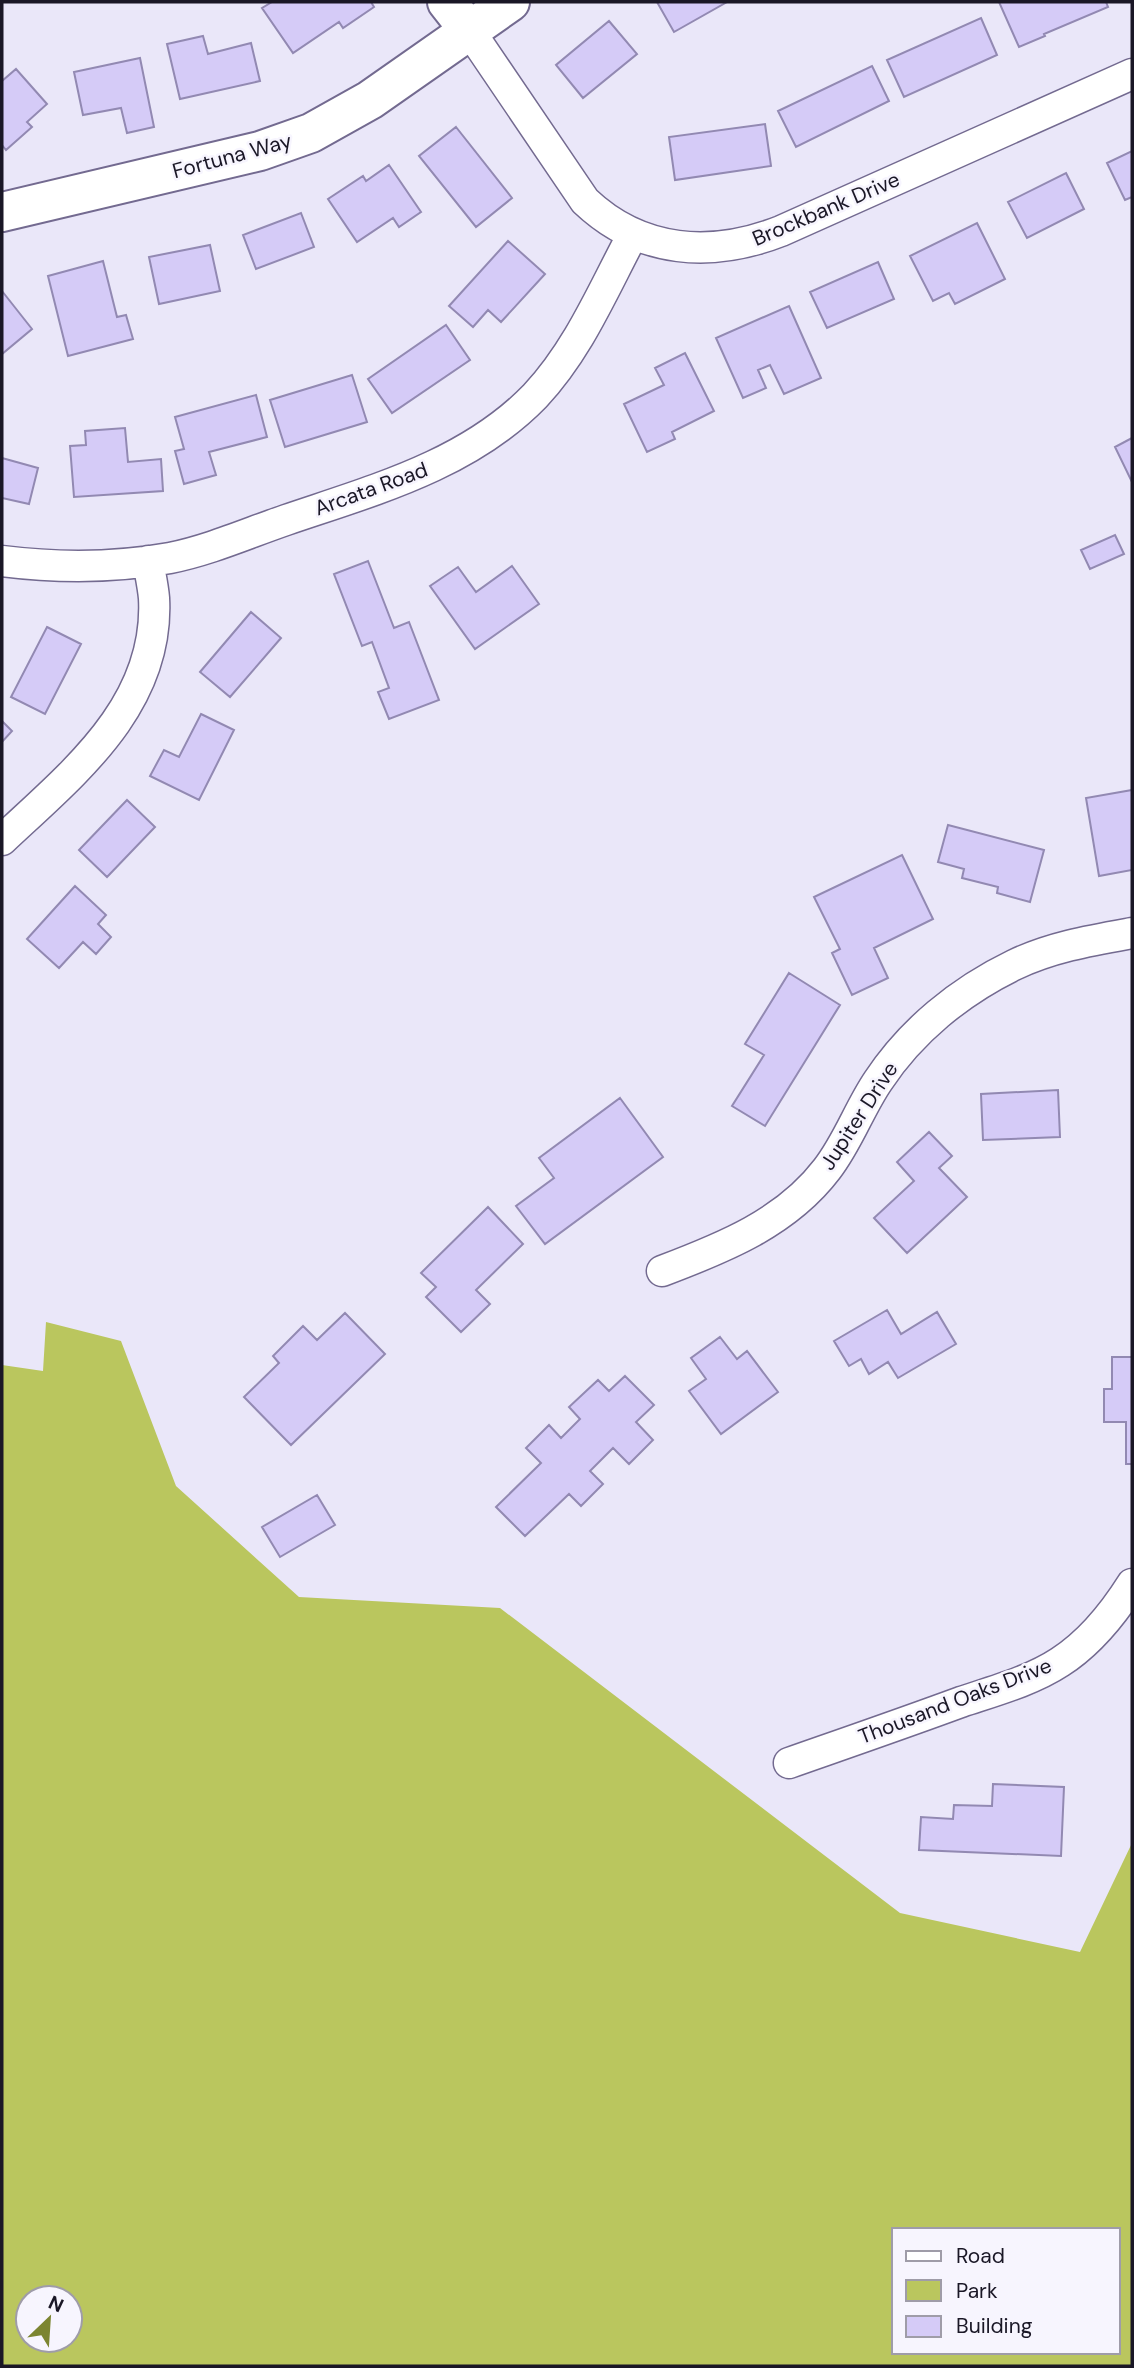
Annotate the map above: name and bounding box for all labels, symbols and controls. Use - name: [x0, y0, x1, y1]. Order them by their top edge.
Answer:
- street label: Fortuna Way: [169, 127, 295, 185]
- street label: Brockbank Drive: [748, 165, 904, 253]
- street label: Arcata Road: [310, 456, 432, 522]
- street label: Jupiter Drive: [814, 1056, 904, 1175]
- street label: Thousand Oaks Drive: [854, 1651, 1056, 1751]
- legend: [892, 2228, 1120, 2354]
- text: Road: [956, 2242, 1005, 2270]
- text: Park: [956, 2277, 998, 2305]
- north arrow: [14, 2284, 84, 2354]
- text: N: [44, 2290, 68, 2318]
- text: Building: [956, 2312, 1033, 2340]

